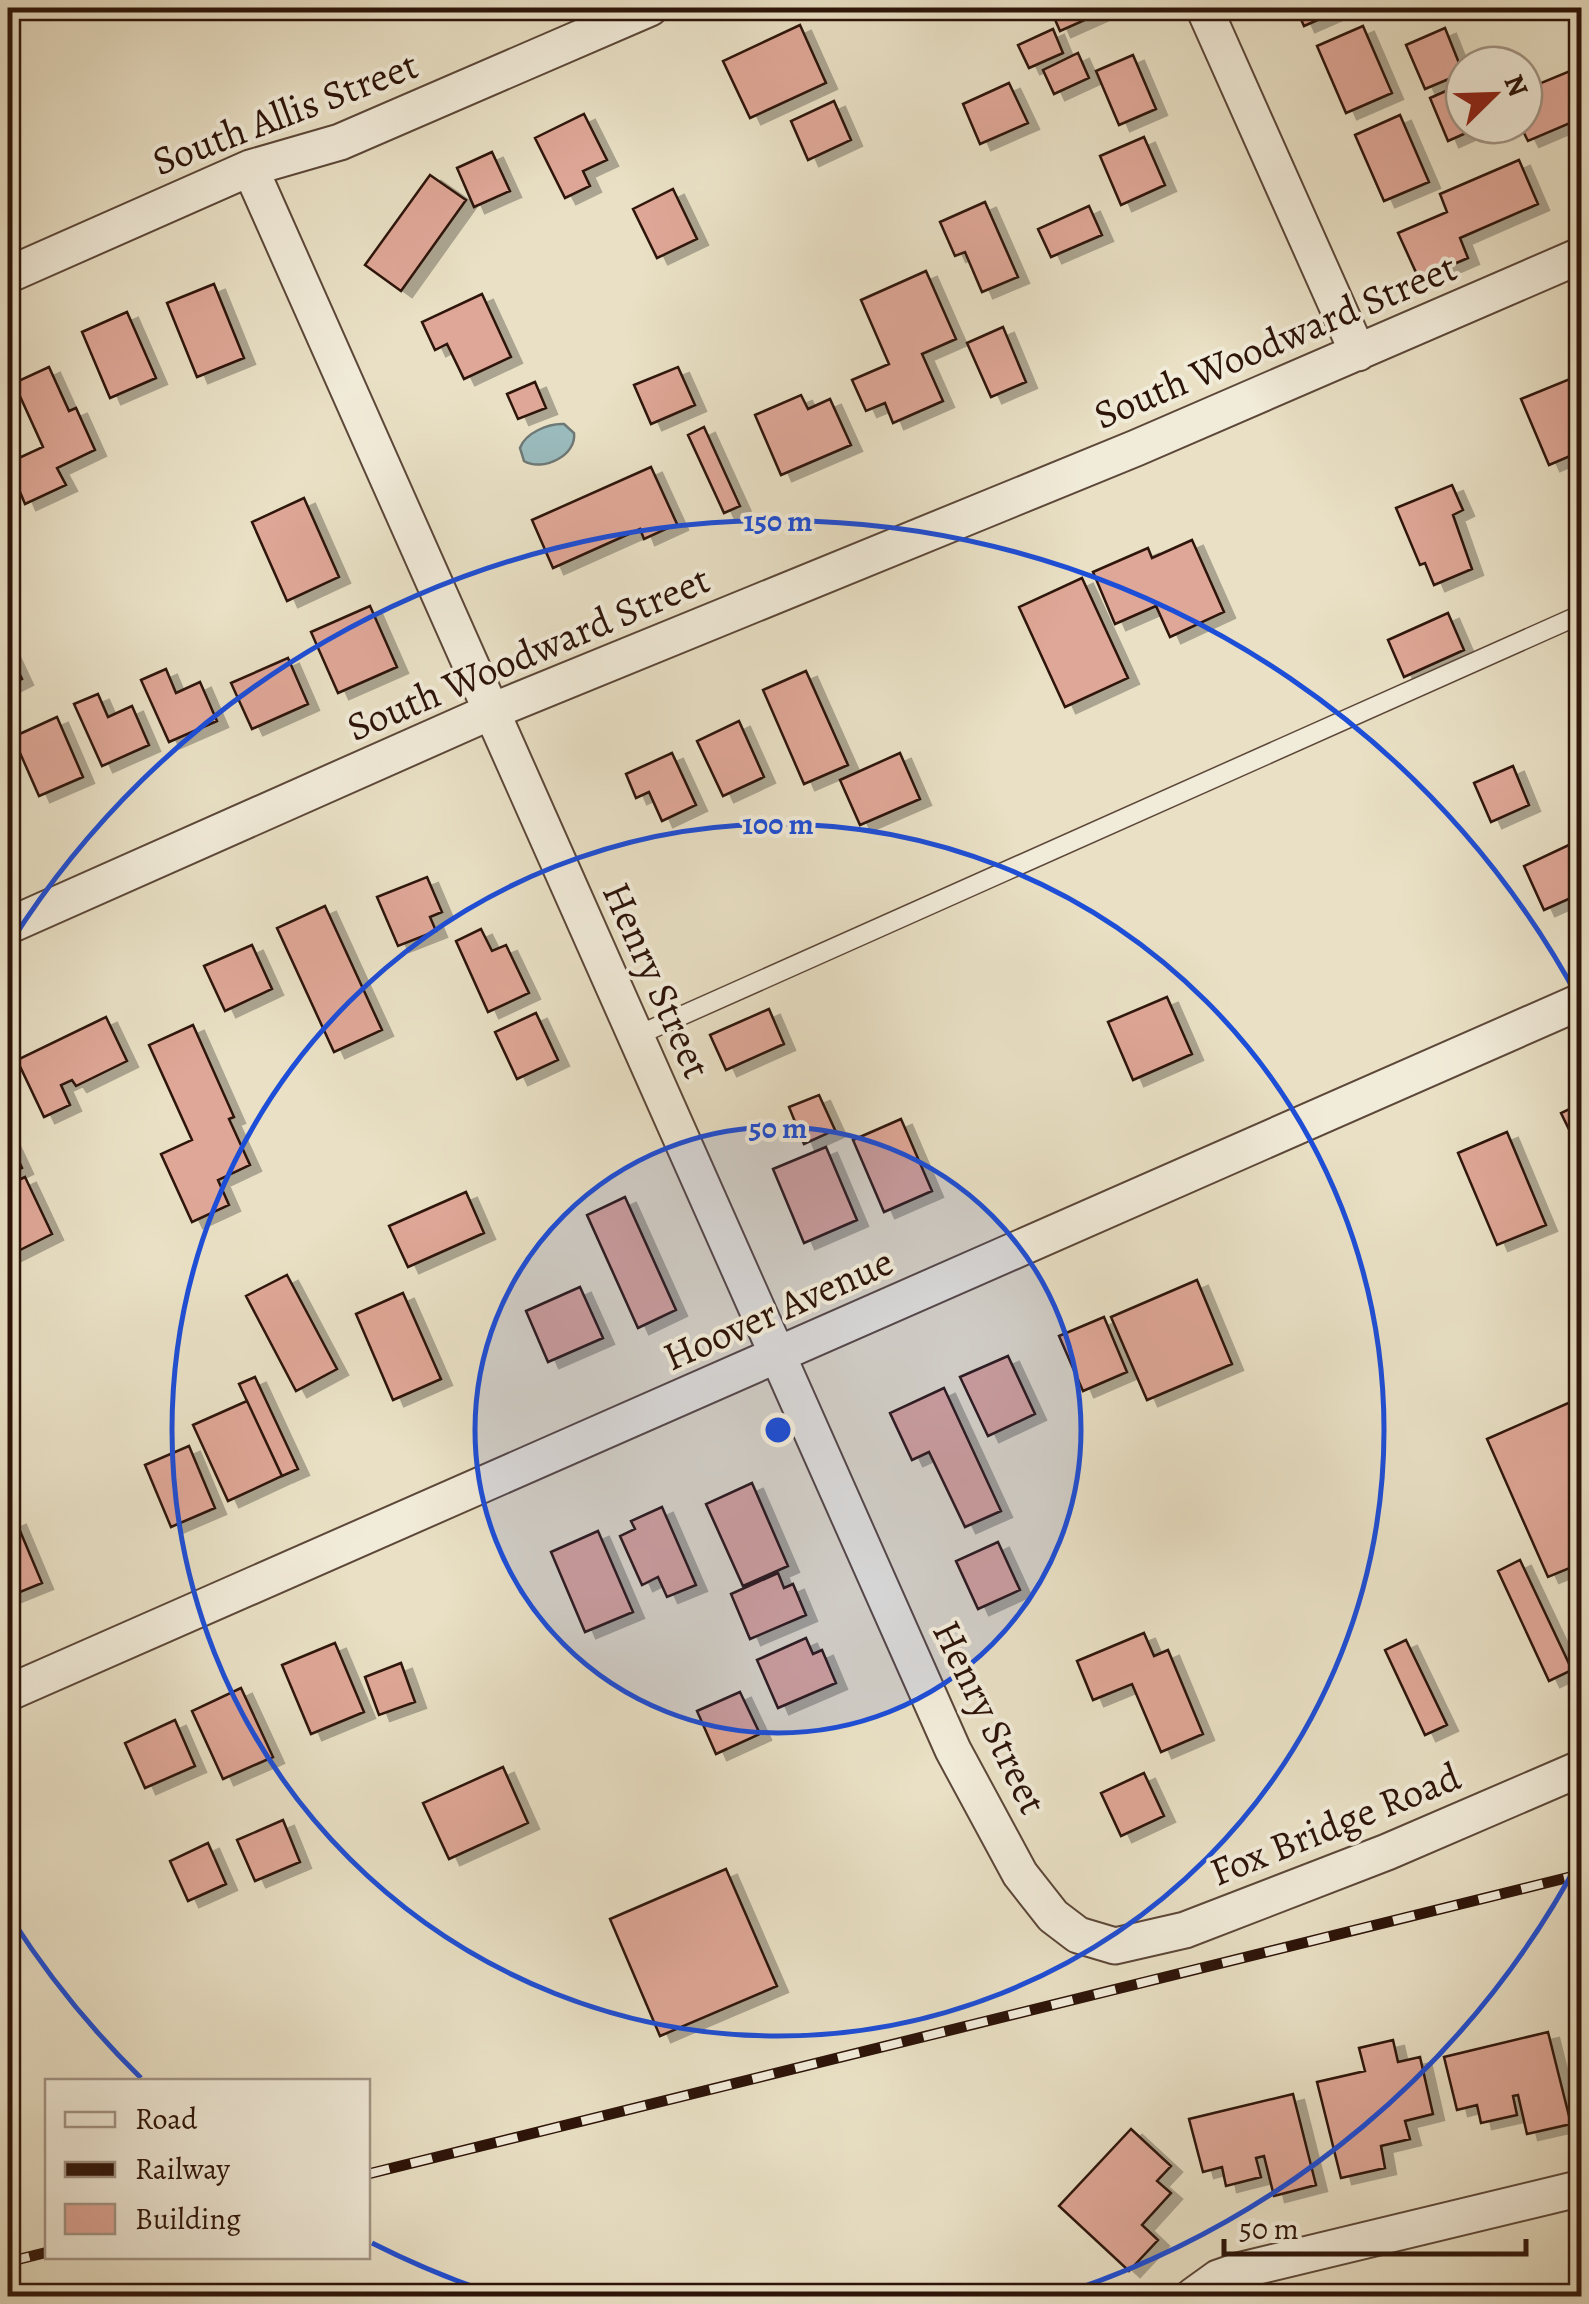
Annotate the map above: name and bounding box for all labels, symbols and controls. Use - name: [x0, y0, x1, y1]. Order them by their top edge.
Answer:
- street label: South Allis Street: [144, 37, 426, 189]
- north arrow: [1444, 45, 1544, 145]
- text: N: [1495, 69, 1538, 102]
- street label: South Woodward Street: [1085, 240, 1465, 442]
- text: 150 m: [744, 501, 813, 541]
- street label: South Woodward Street: [338, 552, 718, 754]
- text: 100 m: [742, 804, 814, 844]
- street label: Henry Street: [589, 873, 725, 1087]
- text: 50 m: [749, 1108, 807, 1148]
- street label: Hoover Avenue: [654, 1234, 902, 1384]
- centre of rings: [760, 1412, 796, 1448]
- street label: Henry Street: [919, 1611, 1061, 1823]
- street label: Fox Bridge Road: [1202, 1749, 1469, 1899]
- legend: [45, 2079, 370, 2259]
- text: Road: [135, 2099, 198, 2139]
- text: Railway: [135, 2149, 231, 2189]
- scale bar: [1224, 2194, 1526, 2256]
- text: Building: [135, 2199, 241, 2239]
- text: 50 m: [1239, 2209, 1299, 2249]

